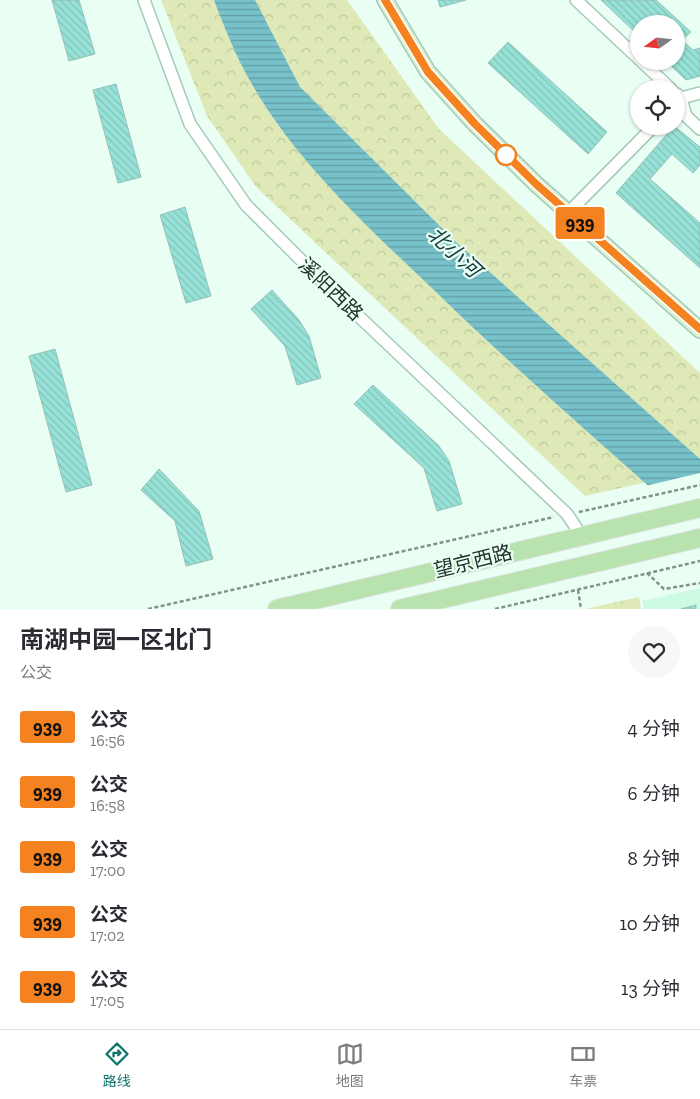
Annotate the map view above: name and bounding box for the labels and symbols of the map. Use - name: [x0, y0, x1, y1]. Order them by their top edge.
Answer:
- north arrow: [630, 15, 685, 70]
- unlabelled marker: [495, 144, 517, 166]
- line badge: 939: [551, 207, 609, 239]
- water label: 北小河: [423, 221, 489, 285]
- street label: 溪阳西路: [294, 253, 368, 325]
- street label: 望京西路: [431, 540, 515, 582]

